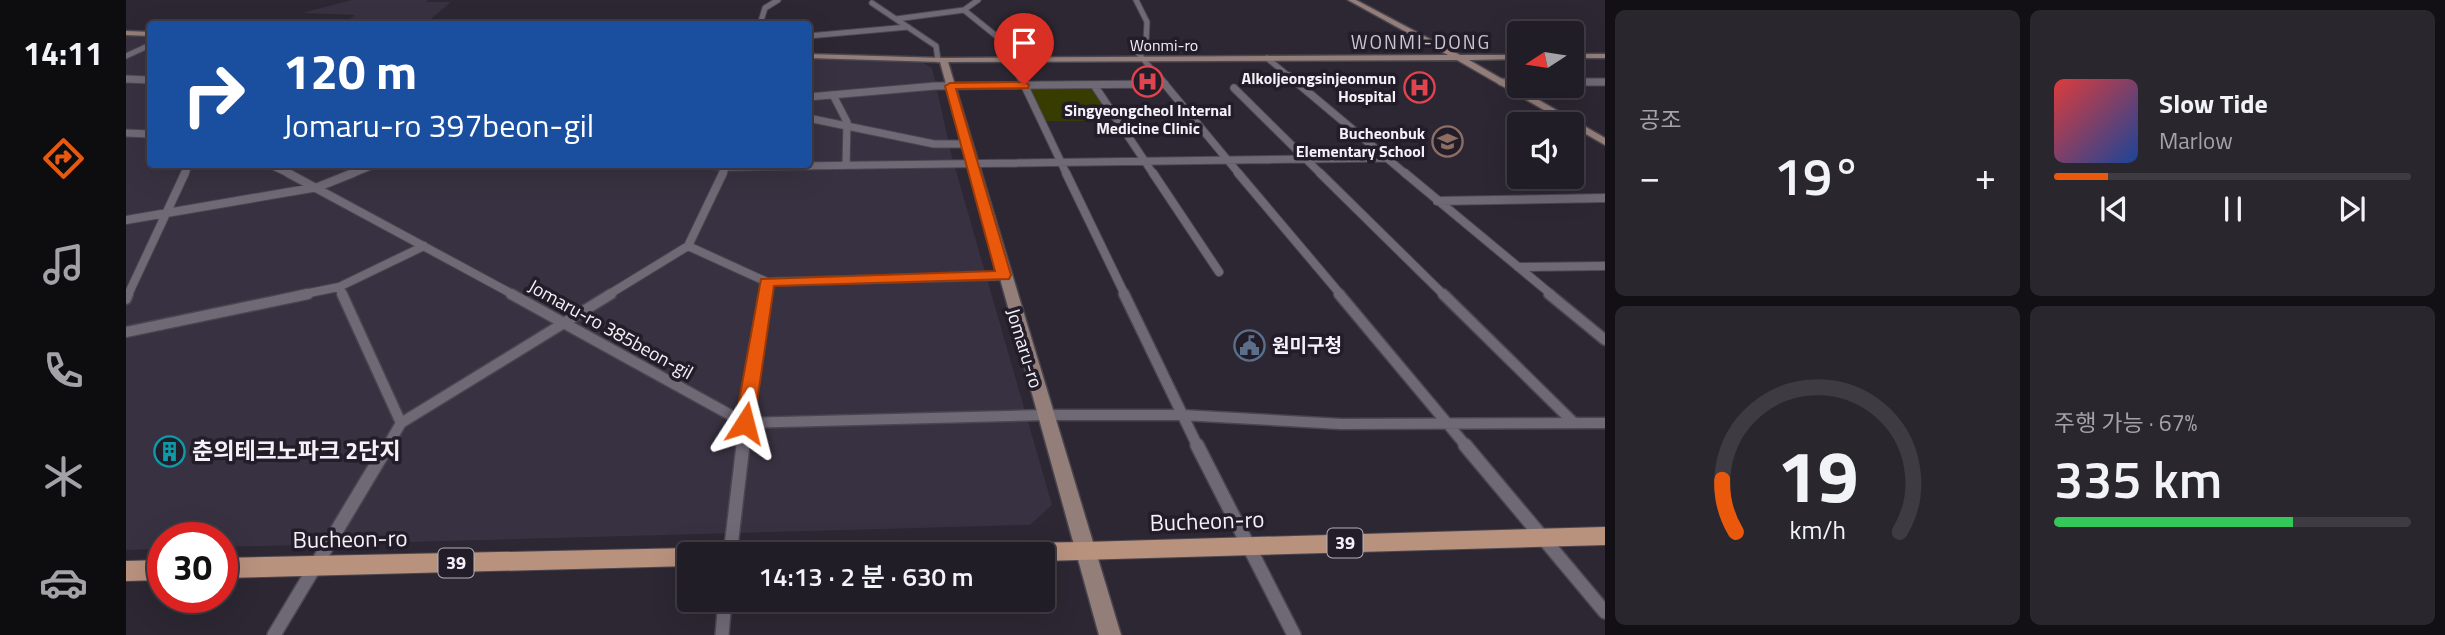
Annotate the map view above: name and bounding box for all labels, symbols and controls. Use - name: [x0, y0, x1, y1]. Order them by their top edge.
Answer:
- pin: [994, 13, 1054, 85]
- north arrow: [1507, 21, 1584, 98]
- map controls: [1507, 21, 1584, 189]
- icon: arrive: [1005, 24, 1043, 62]
- district label: WONMI-DONG: [1351, 27, 1491, 56]
- text: 14:11: [23, 29, 103, 77]
- text: 120 m: [283, 33, 417, 108]
- street label: Wonmi-ro: [1130, 33, 1198, 57]
- icon: right: [168, 49, 259, 140]
- hospital icon: Singyeongcheol Internal Medicine Clinic: [1131, 64, 1165, 98]
- place label: Alkoljeongsinjeonmun Hospital: [1242, 66, 1396, 108]
- hospital icon: Alkoljeongsinjeonmun Hospital: [1402, 70, 1436, 104]
- text: Slow Tide: [2159, 84, 2268, 123]
- place label: Singyeongcheol Internal Medicine Clinic: [1064, 98, 1232, 140]
- text: Jomaru-ro 397beon-gil: [283, 101, 594, 149]
- text: 공조: [1639, 102, 1681, 137]
- button: sound: [1507, 112, 1584, 189]
- place label: Bucheonbuk Elementary School: [1296, 121, 1426, 163]
- text: Marlow: [2159, 123, 2233, 158]
- school or university icon: Bucheonbuk Elementary School: [1431, 125, 1465, 159]
- icon: directions: [39, 134, 88, 183]
- text: 19°: [1774, 136, 1861, 215]
- text: −: [1639, 147, 1660, 205]
- text: +: [1975, 147, 1996, 205]
- icon: previous: [2095, 190, 2133, 228]
- icon: pause: [2214, 190, 2252, 228]
- icon: next: [2333, 190, 2371, 228]
- icon: music: [39, 240, 88, 289]
- street label: Jomaru-ro 385beon-gil: [523, 271, 699, 386]
- street label: Jomaru-ro: [1000, 304, 1051, 391]
- public building icon: 원미구청: [1232, 328, 1266, 362]
- place label: 원미구청: [1272, 330, 1342, 359]
- icon: phone: [39, 346, 88, 395]
- position arrow: [708, 386, 782, 460]
- text: 주행 가능 · 67%: [2054, 405, 2197, 440]
- text: 19: [1777, 420, 1858, 530]
- place label: 춘의테크노파크 2단지: [192, 433, 400, 468]
- building icon: 춘의테크노파크 2단지: [152, 434, 186, 468]
- text: 335 km: [2054, 439, 2222, 518]
- icon: climate: [39, 452, 88, 501]
- street label: Bucheon-ro: [1149, 501, 1265, 540]
- text: km/h: [1789, 510, 1846, 548]
- street label: Bucheon-ro: [292, 520, 408, 557]
- speed limit sign: 30: [147, 522, 238, 613]
- road number: 39: [1328, 528, 1362, 558]
- road number: 39: [438, 548, 474, 578]
- text: 14:13 · 2 분 · 630 m: [758, 557, 974, 596]
- icon: car: [39, 558, 88, 607]

